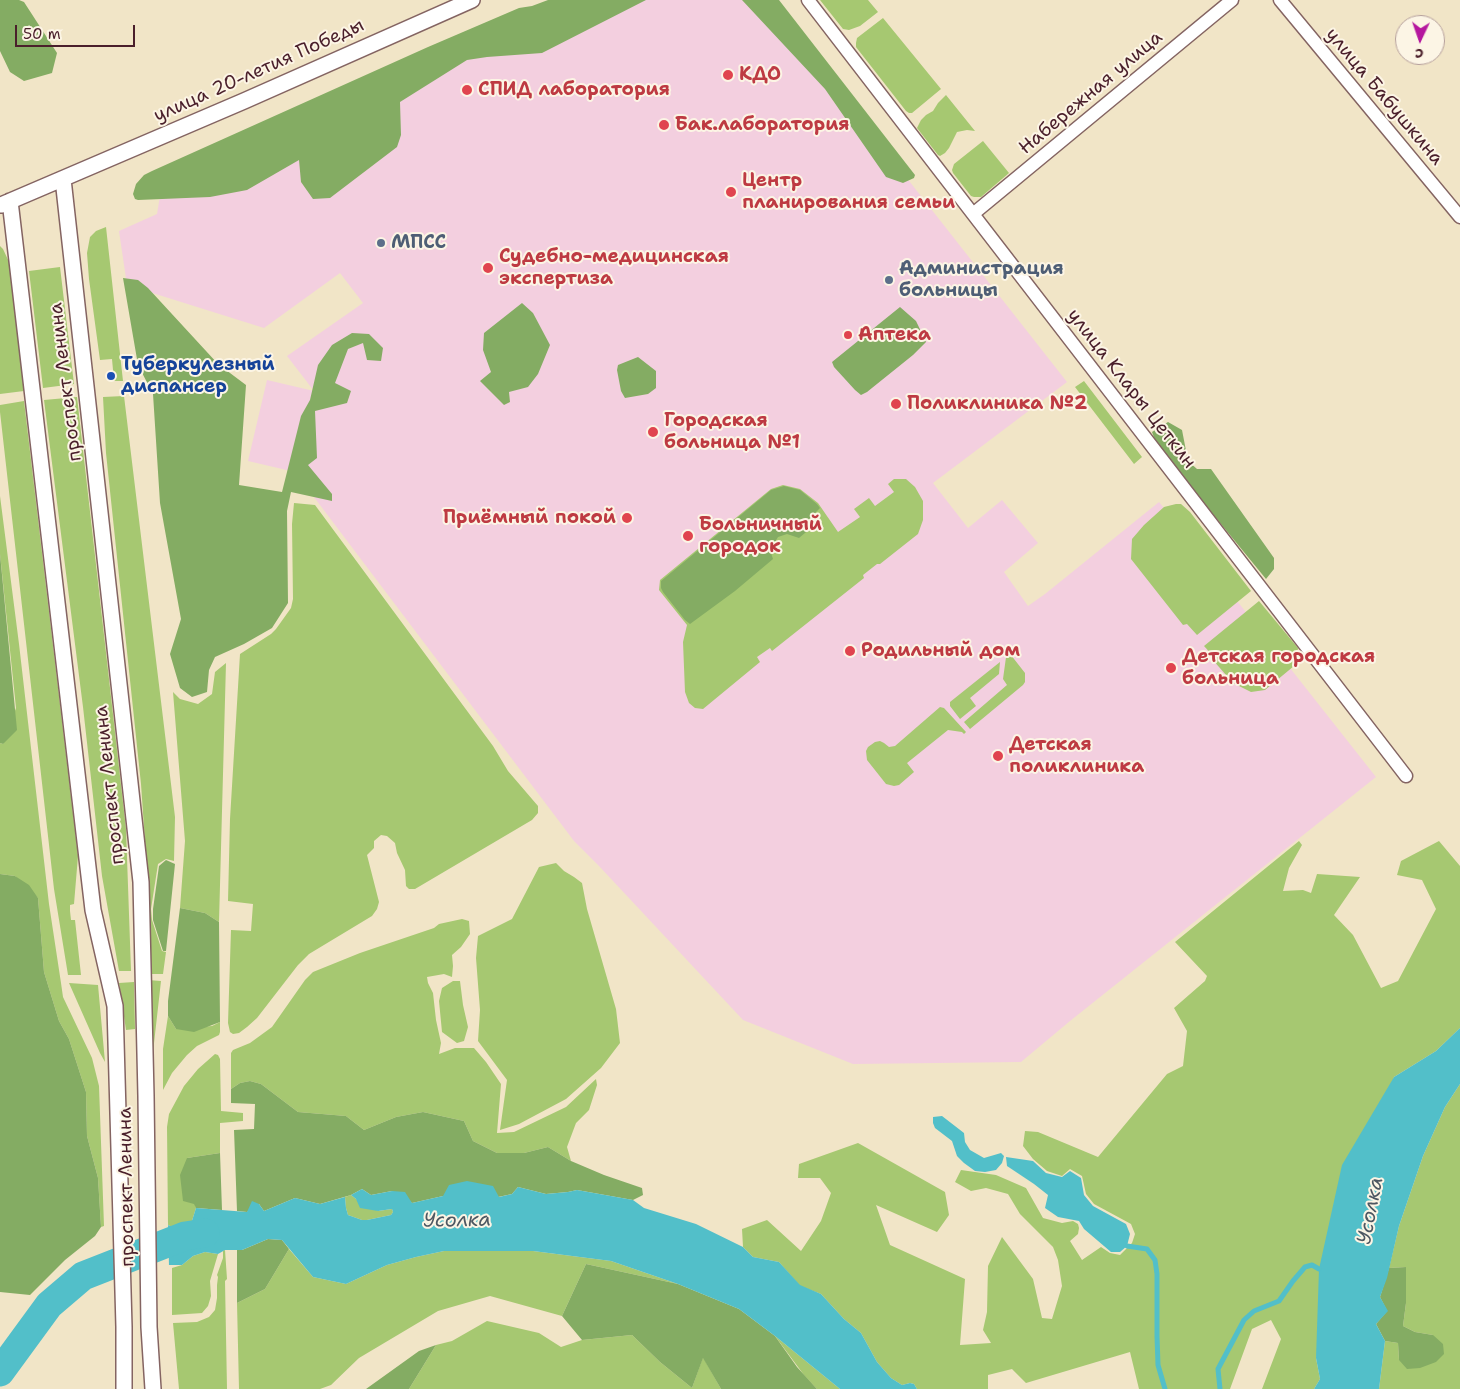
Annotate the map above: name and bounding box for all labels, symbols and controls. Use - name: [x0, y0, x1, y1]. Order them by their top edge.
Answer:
- street label: улица 20-летия Победы: [150, 14, 368, 128]
- scale bar: [18, 15, 138, 47]
- north arrow: [1395, 15, 1445, 65]
- text: 50 m: [23, 24, 61, 44]
- street label: улица Бабушкина: [1320, 24, 1448, 170]
- street label: Набережная улица: [1015, 26, 1167, 160]
- text: С: [1415, 45, 1424, 63]
- place label: КДО: [739, 64, 781, 86]
- marker: КДО: [721, 68, 735, 82]
- place label: СПИД лаборатория: [478, 79, 670, 101]
- marker: СПИД лаборатория: [460, 83, 474, 97]
- place label: Бак.лаборатория: [675, 114, 850, 136]
- marker: Бак.лаборатория: [657, 118, 671, 132]
- place label: Центр планирования семьи: [742, 170, 955, 214]
- marker: Центр планирования семьи: [724, 185, 738, 199]
- place label: МПСС: [391, 232, 446, 254]
- marker: МПСС: [375, 237, 387, 249]
- place label: Судебно-медицинская экспертиза: [499, 246, 729, 290]
- place label: Администрация больницы: [899, 258, 1064, 302]
- marker: Судебно-медицинская экспертиза: [481, 261, 495, 275]
- marker: Администрация больницы: [883, 274, 895, 286]
- street label: проспект Ленина: [45, 301, 87, 463]
- street label: улица Клары Цеткин: [1062, 305, 1200, 473]
- place label: Аптека: [858, 324, 931, 346]
- marker: Аптека: [842, 329, 854, 341]
- place label: Туберкулезный диспансер: [121, 354, 275, 398]
- marker: Туберкулезный диспансер: [105, 370, 117, 382]
- place label: Поликлиника №2: [907, 393, 1087, 415]
- marker: Поликлиника №2: [889, 397, 903, 411]
- place label: Городская больница №1: [664, 410, 800, 454]
- marker: Городская больница №1: [646, 425, 660, 439]
- place label: Приёмный покой: [443, 507, 616, 529]
- marker: Приёмный покой: [620, 511, 634, 525]
- place label: Больничный городок: [699, 514, 822, 558]
- marker: Больничный городок: [681, 529, 695, 543]
- place label: Родильный дом: [861, 640, 1020, 662]
- marker: Родильный дом: [843, 644, 857, 658]
- place label: Детская городская больница: [1182, 646, 1375, 690]
- marker: Детская городская больница: [1164, 661, 1178, 675]
- street label: проспект Ленина: [90, 704, 130, 866]
- place label: Детская поликлиника: [1009, 734, 1144, 778]
- marker: Детская поликлиника: [991, 749, 1005, 763]
- street label: проспект Ленина: [114, 1107, 140, 1267]
- water label: Усолка: [1353, 1175, 1389, 1247]
- water label: Усолка: [423, 1208, 491, 1234]

